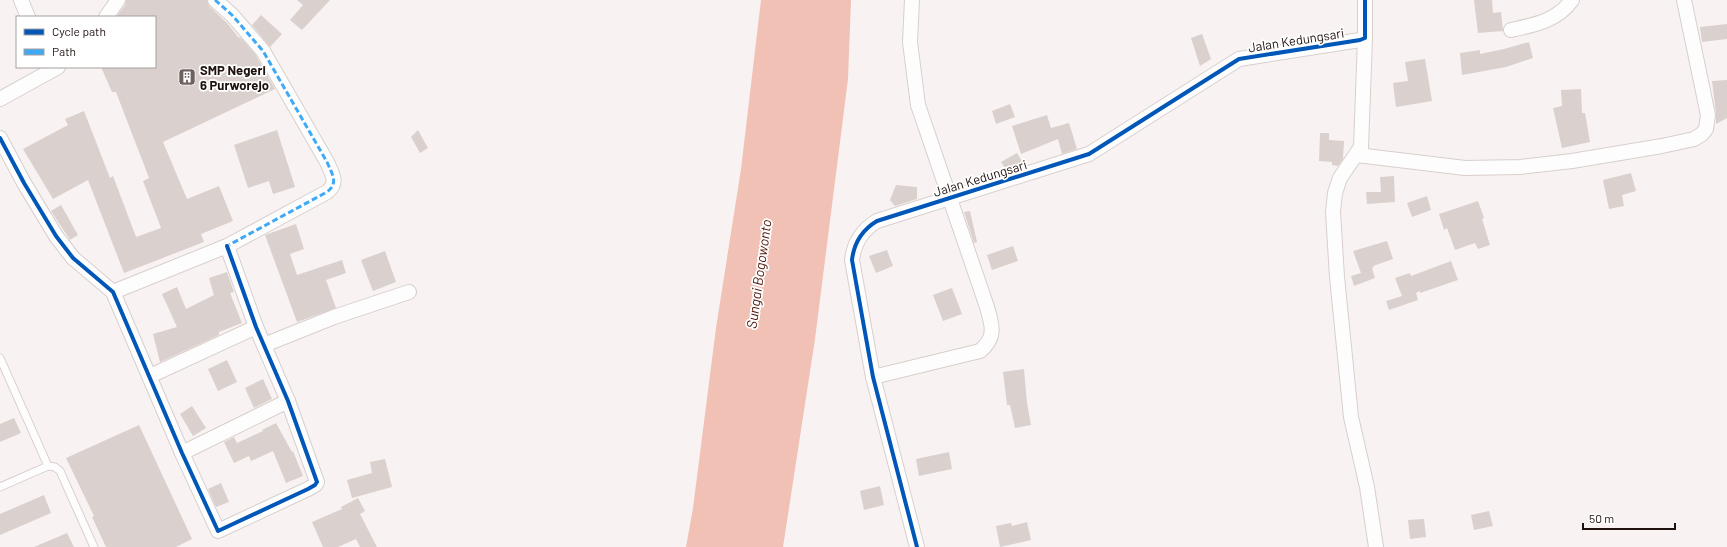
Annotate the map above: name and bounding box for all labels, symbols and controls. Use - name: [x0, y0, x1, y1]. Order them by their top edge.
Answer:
- legend: [16, 16, 156, 68]
- text: Cycle path: [52, 24, 106, 38]
- street label: Jalan Kedungsari: [1247, 25, 1345, 55]
- text: Path: [52, 44, 76, 58]
- place label: SMP Negeri 6 Purworejo: [200, 62, 269, 93]
- building icon: SMP Negeri 6 Purworejo: [177, 67, 197, 87]
- street label: Jalan Kedungsari: [931, 156, 1029, 200]
- water label: Sungai Bogowonto: [742, 218, 775, 330]
- scale bar: [1583, 505, 1675, 531]
- text: 50 m: [1589, 511, 1614, 525]

